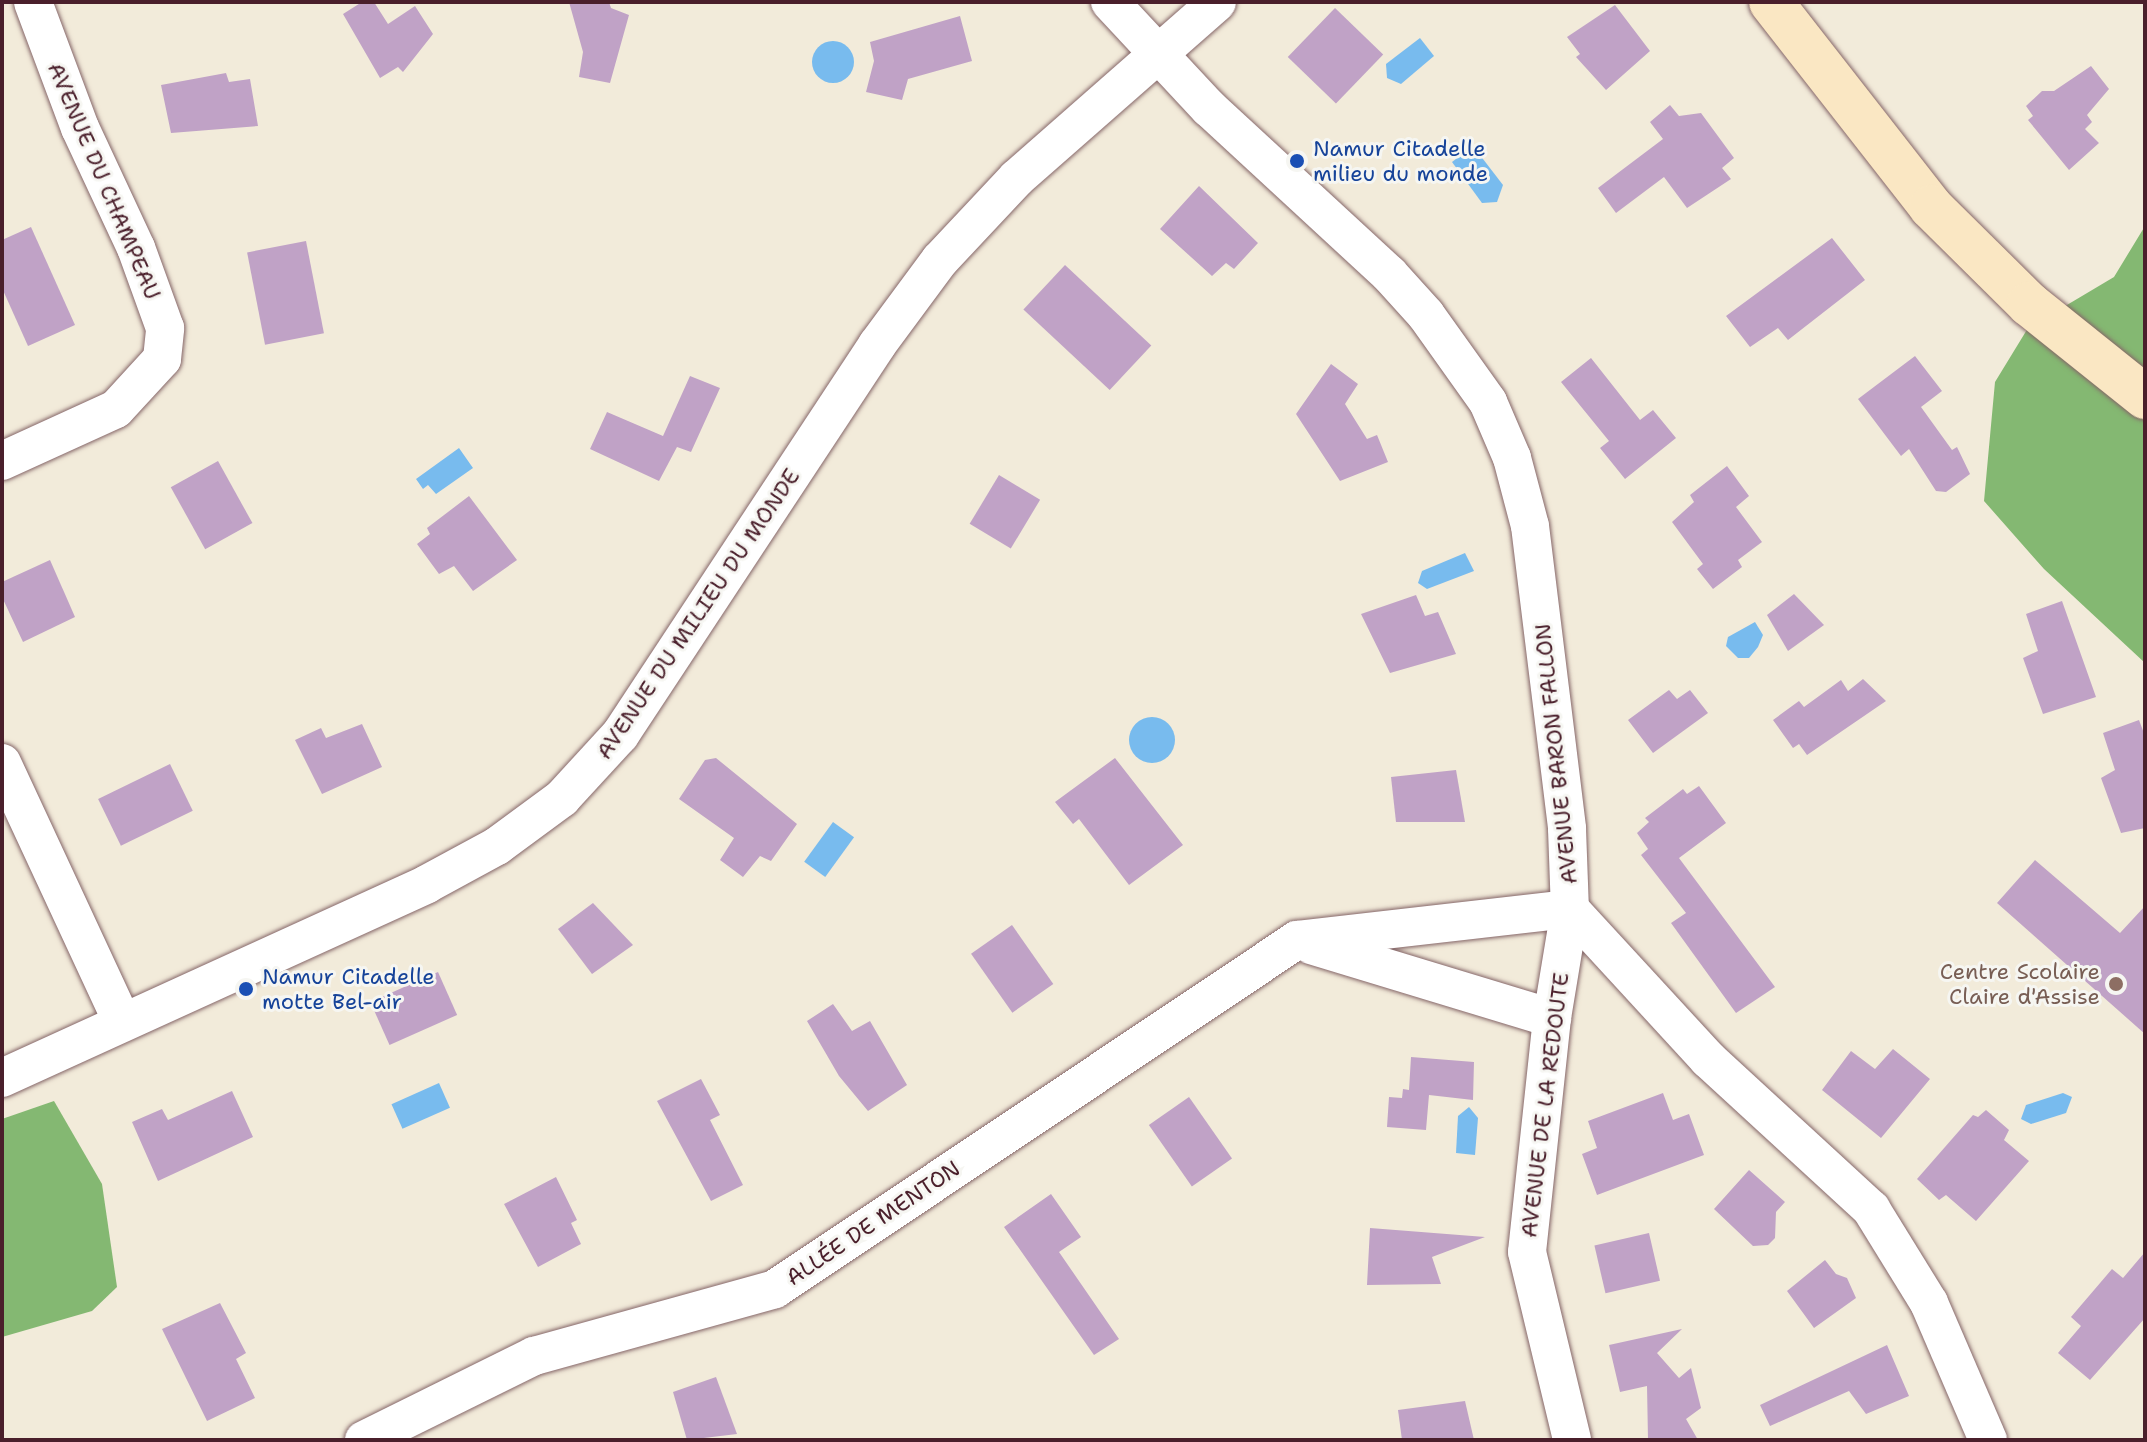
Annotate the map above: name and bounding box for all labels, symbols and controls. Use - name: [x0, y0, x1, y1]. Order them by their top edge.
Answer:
- street label: AVENUE DU CHAMPEAU: [42, 58, 166, 304]
- place label: Namur Citadelle milieu du monde: [1313, 135, 1488, 186]
- marker: Namur Citadelle milieu du monde: [1288, 152, 1306, 170]
- street label: AVENUE DU MILIEU DU MONDE: [591, 464, 805, 764]
- street label: AVENUE BARON FALLON: [1529, 622, 1583, 886]
- place label: Centre Scolaire Claire d'Assise: [1940, 958, 2100, 1010]
- place label: Namur Citadelle motte Bel-air: [262, 963, 435, 1014]
- street label: AVENUE DE LA REDOUTE: [1516, 971, 1574, 1239]
- marker: Centre Scolaire Claire d'Assise: [2107, 975, 2125, 993]
- marker: Namur Citadelle motte Bel-air: [237, 980, 255, 998]
- street label: ALLÉE DE MENTON: [781, 1155, 965, 1291]

